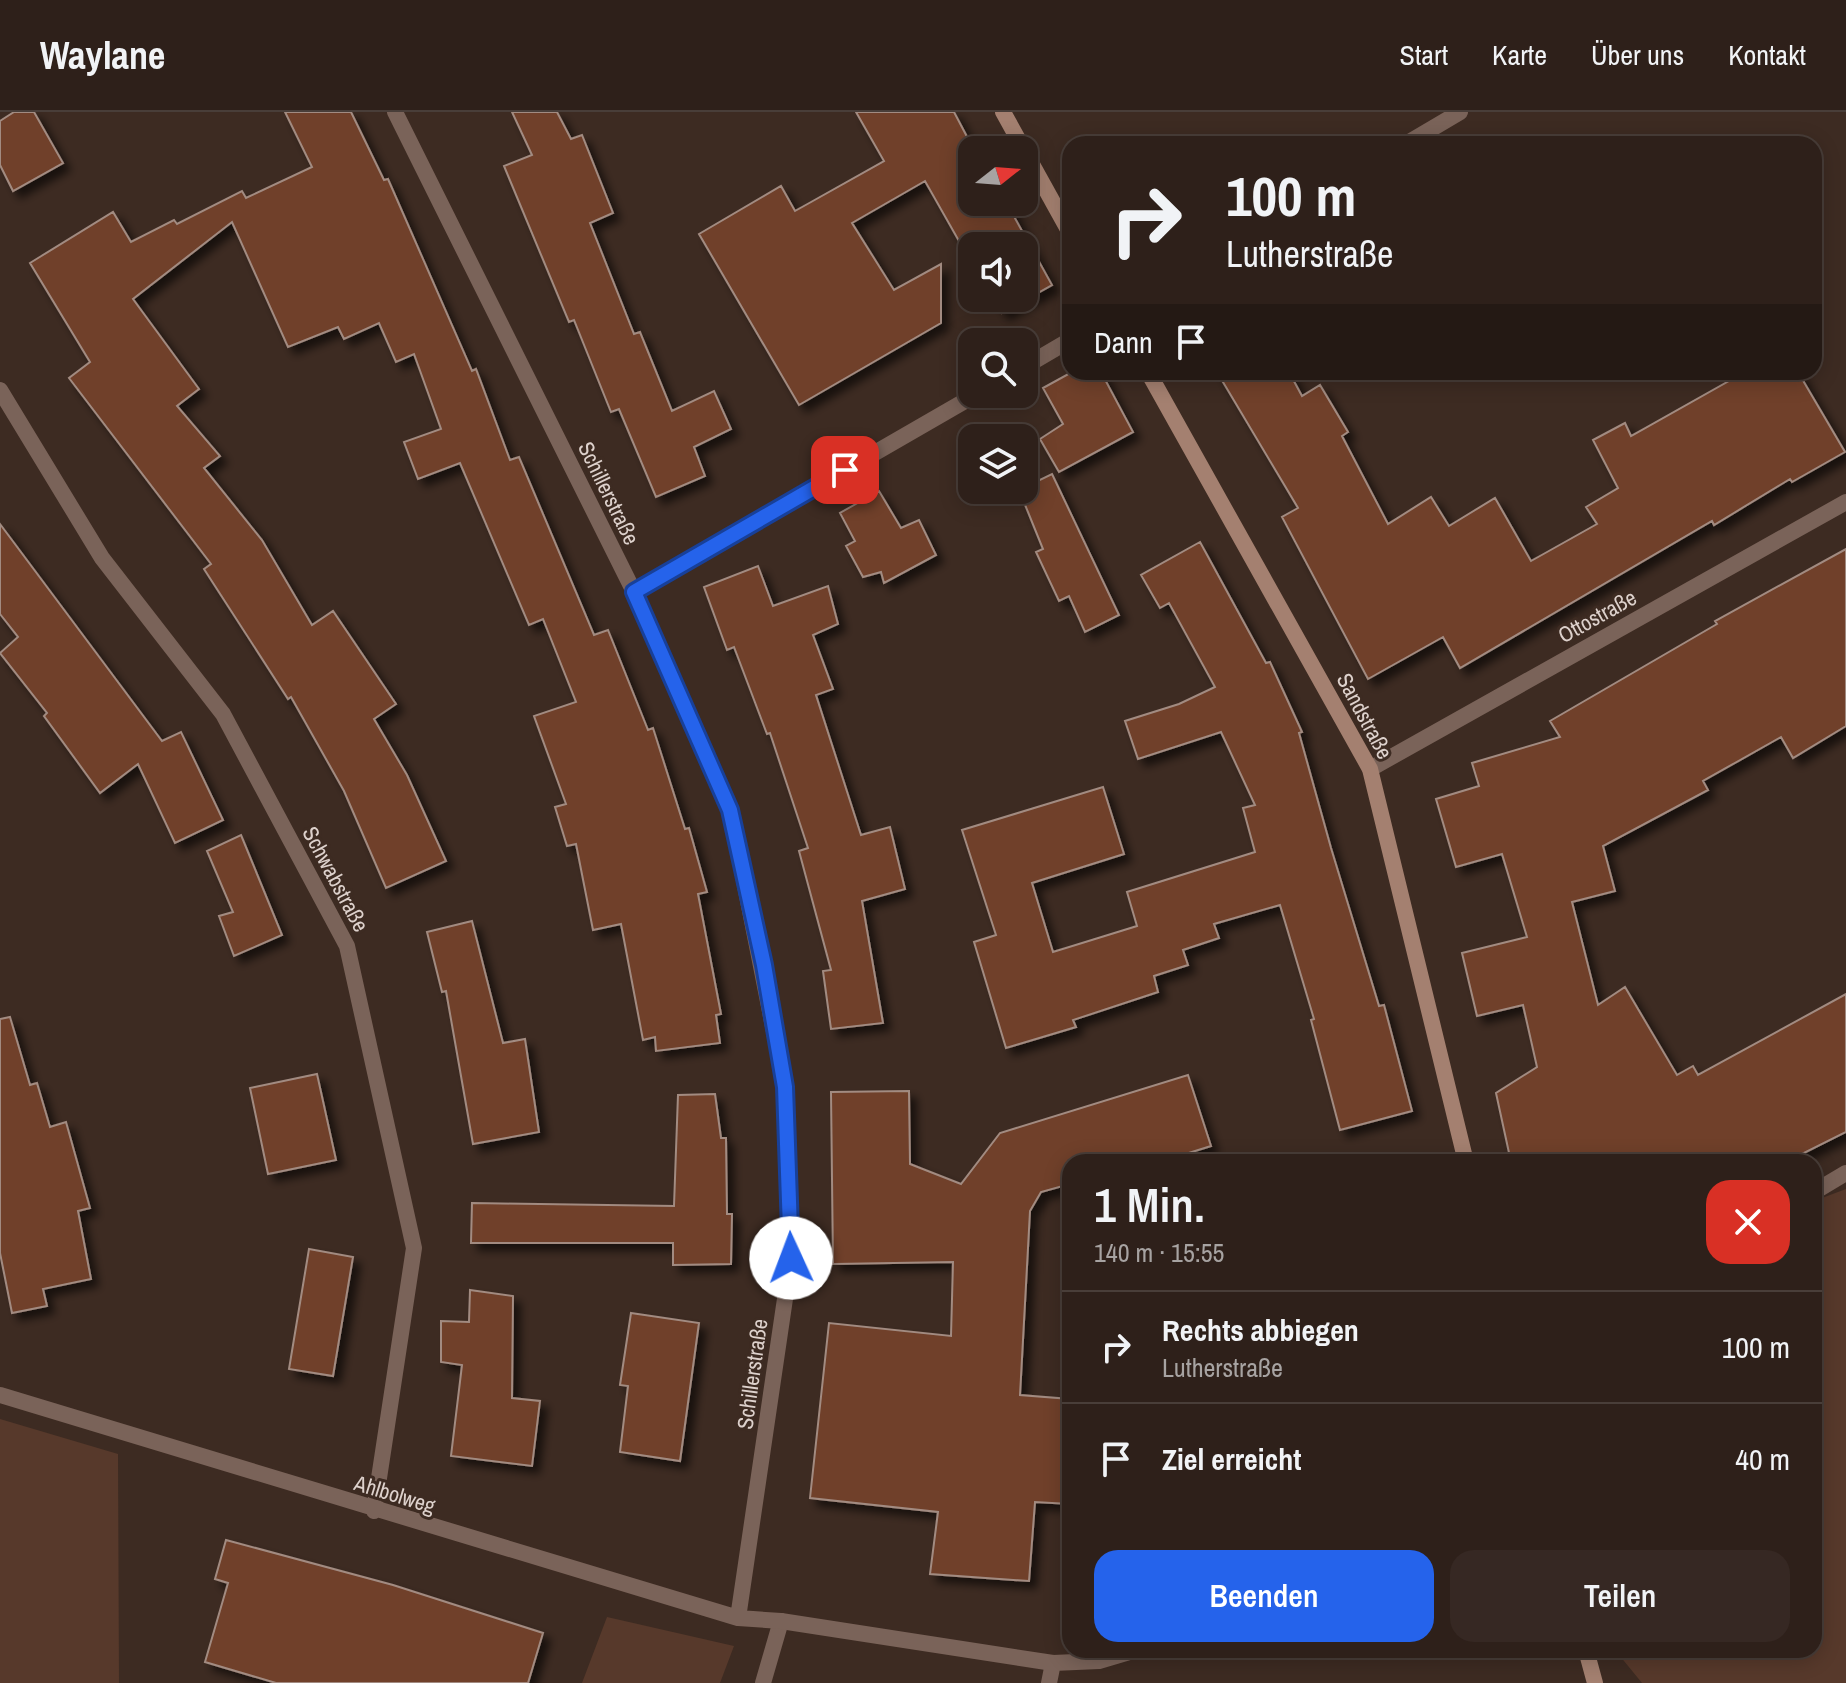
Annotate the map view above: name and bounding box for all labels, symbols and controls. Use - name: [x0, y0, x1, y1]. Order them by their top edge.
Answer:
- text: Waylane: [40, 30, 165, 81]
- text: Start: [1400, 36, 1448, 74]
- text: Karte: [1492, 36, 1547, 74]
- text: Über uns: [1591, 36, 1684, 74]
- text: Kontakt: [1728, 36, 1806, 74]
- north arrow: [958, 136, 1038, 216]
- map controls: [958, 136, 1038, 504]
- text: 100 m: [1226, 158, 1356, 233]
- icon: right: [1094, 168, 1198, 272]
- text: Lutherstraße: [1226, 230, 1393, 278]
- button: sound: [958, 232, 1038, 312]
- icon: arrive: [1169, 320, 1213, 364]
- text: Dann: [1094, 322, 1153, 362]
- button: search: [958, 328, 1038, 408]
- button: layers: [958, 424, 1038, 504]
- street label: Schillerstraße: [571, 436, 647, 550]
- pin: [811, 436, 879, 504]
- icon: arrive: [823, 448, 867, 492]
- street label: Ottostraße: [1552, 582, 1642, 650]
- street label: Sandstraße: [1330, 668, 1400, 764]
- street label: Schwabstraße: [296, 821, 376, 937]
- text: 1 Min.: [1094, 1172, 1205, 1237]
- button: close: [1706, 1180, 1790, 1264]
- position arrow: [749, 1216, 833, 1300]
- text: 140 m · 15:55: [1094, 1235, 1224, 1270]
- text: Rechts abbiegen: [1162, 1310, 1359, 1350]
- street label: Schillerstraße: [729, 1317, 775, 1431]
- icon: right: [1094, 1325, 1138, 1369]
- text: 100 m: [1722, 1327, 1790, 1367]
- text: Lutherstraße: [1162, 1350, 1283, 1385]
- icon: arrive: [1094, 1437, 1138, 1481]
- text: Ziel erreicht: [1162, 1439, 1301, 1479]
- text: 40 m: [1735, 1439, 1790, 1479]
- street label: Ahlbolweg: [350, 1467, 439, 1521]
- button: Beenden: [1094, 1550, 1434, 1642]
- button: Teilen: [1450, 1550, 1790, 1642]

